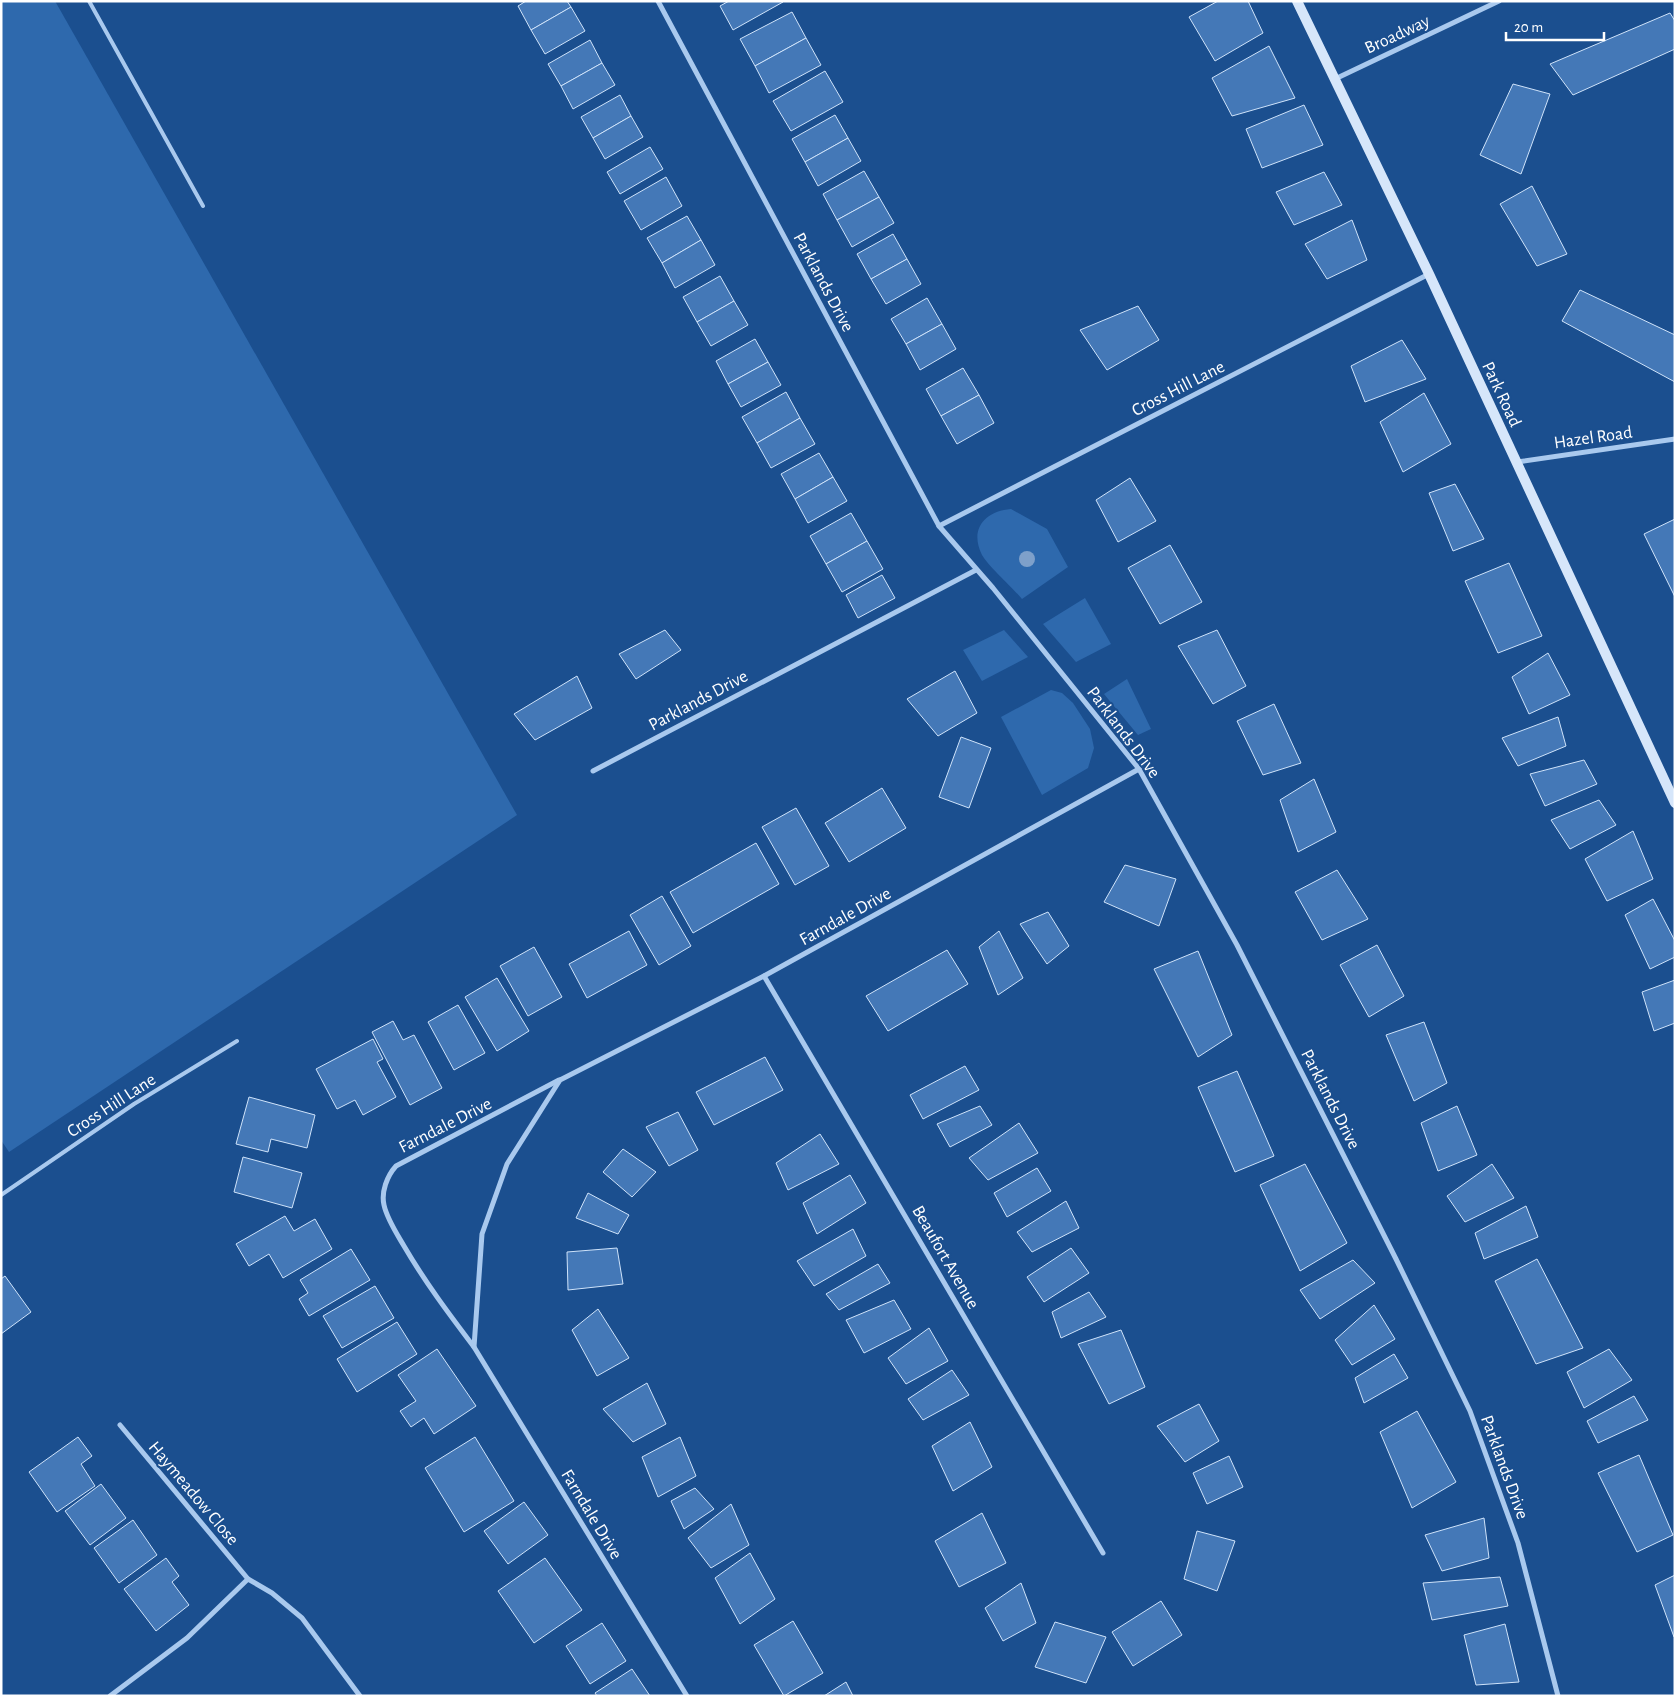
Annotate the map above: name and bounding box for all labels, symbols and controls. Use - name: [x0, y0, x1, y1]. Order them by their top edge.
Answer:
- scale bar: [1506, 10, 1604, 42]
- street label: Broadway: [1362, 12, 1433, 58]
- text: 20 m: [1514, 20, 1543, 35]
- street label: Parklands Drive: [790, 230, 857, 335]
- street label: Cross Hill Lane: [1129, 358, 1228, 420]
- street label: Park Road: [1478, 359, 1524, 430]
- street label: Hazel Road: [1553, 424, 1633, 452]
- street label: Parklands Drive: [646, 667, 751, 734]
- street label: Parklands Drive: [1083, 684, 1163, 782]
- street label: Farndale Drive: [797, 884, 894, 949]
- street label: Parklands Drive: [1297, 1047, 1363, 1152]
- street label: Cross Hill Lane: [64, 1071, 159, 1141]
- street label: Farndale Drive: [396, 1095, 495, 1157]
- street label: Beaufort Avenue: [908, 1203, 982, 1312]
- street label: Parklands Drive: [1477, 1413, 1531, 1522]
- street label: Haymeadow Close: [145, 1438, 242, 1549]
- street label: Farndale Drive: [557, 1466, 625, 1563]

